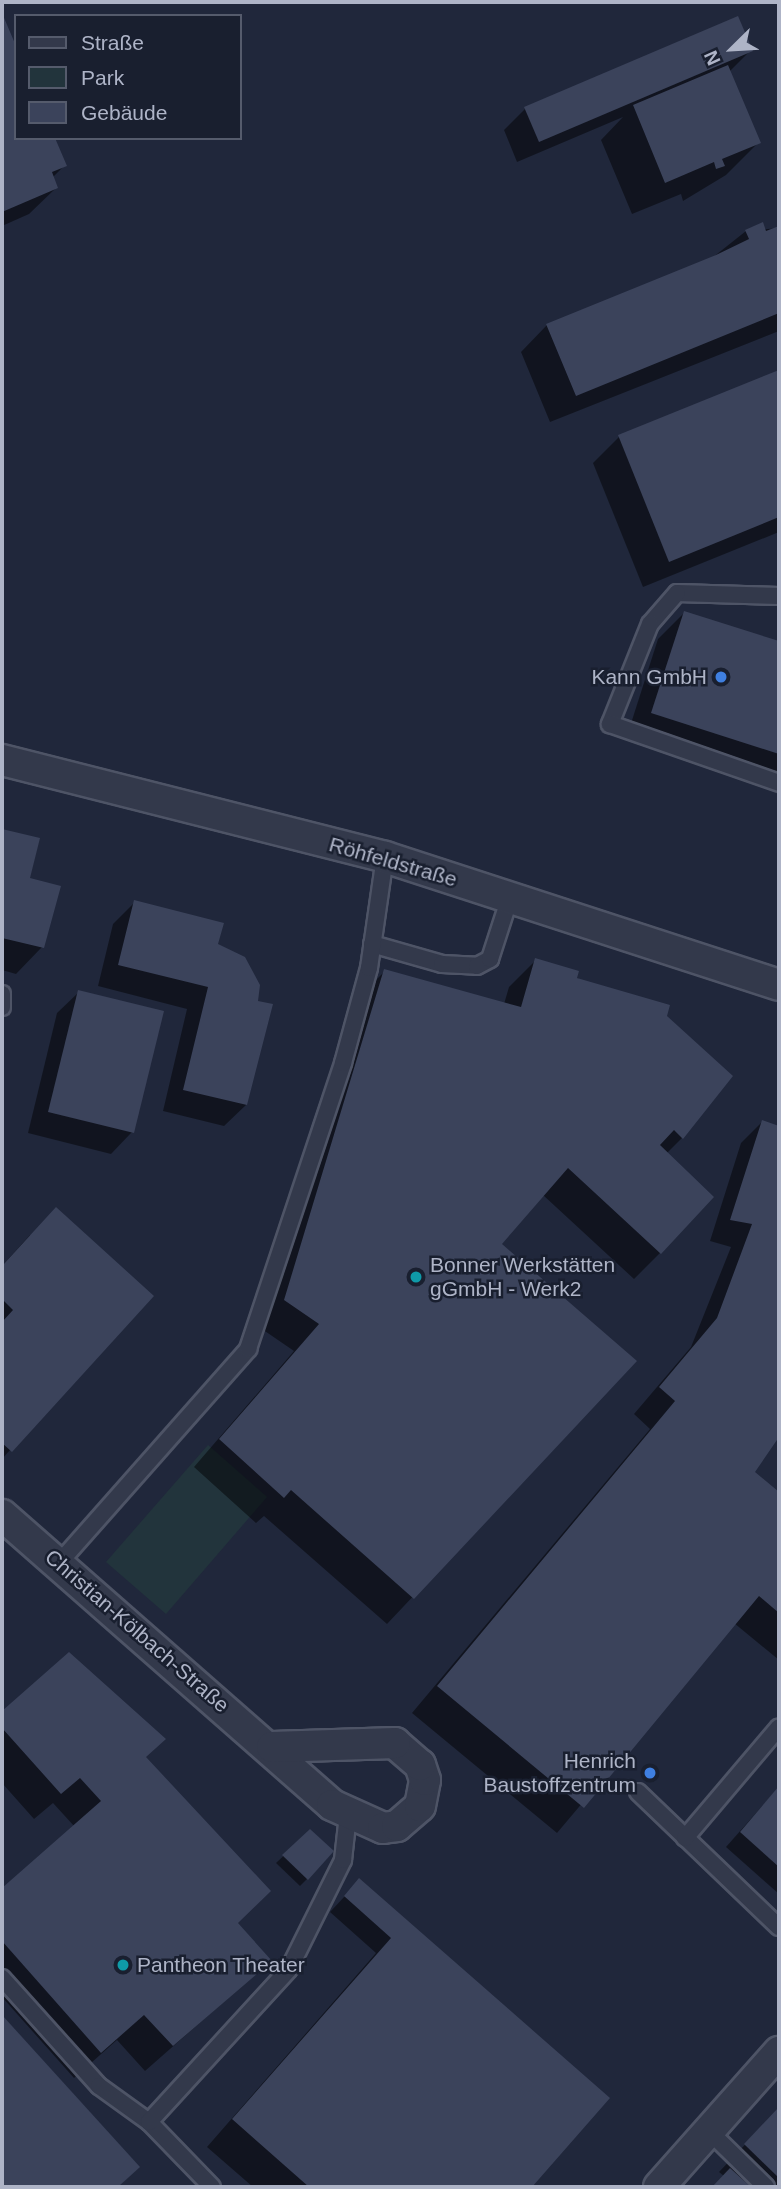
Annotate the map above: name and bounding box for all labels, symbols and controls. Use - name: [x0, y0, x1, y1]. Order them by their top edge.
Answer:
- legend: [14, 14, 242, 140]
- north arrow: [697, 14, 767, 84]
- text: Straße: [81, 31, 144, 54]
- text: N: [700, 47, 725, 68]
- text: Park: [81, 66, 124, 89]
- text: Gebäude: [81, 101, 167, 124]
- place label: Kann GmbH: [591, 664, 707, 690]
- marker: Kann GmbH: [713, 669, 729, 685]
- street label: Röhfeldstraße: [326, 832, 460, 892]
- place label: Bonner Werkstätten gGmbH - Werk2: [430, 1252, 615, 1302]
- marker: Bonner Werkstätten gGmbH - Werk2: [408, 1269, 424, 1285]
- street label: Christian-Kölbach-Straße: [40, 1544, 234, 1718]
- place label: Henrich Baustoffzentrum: [483, 1748, 636, 1798]
- marker: Henrich Baustoffzentrum: [642, 1765, 658, 1781]
- place label: Pantheon Theater: [137, 1952, 305, 1978]
- marker: Pantheon Theater: [115, 1957, 131, 1973]

